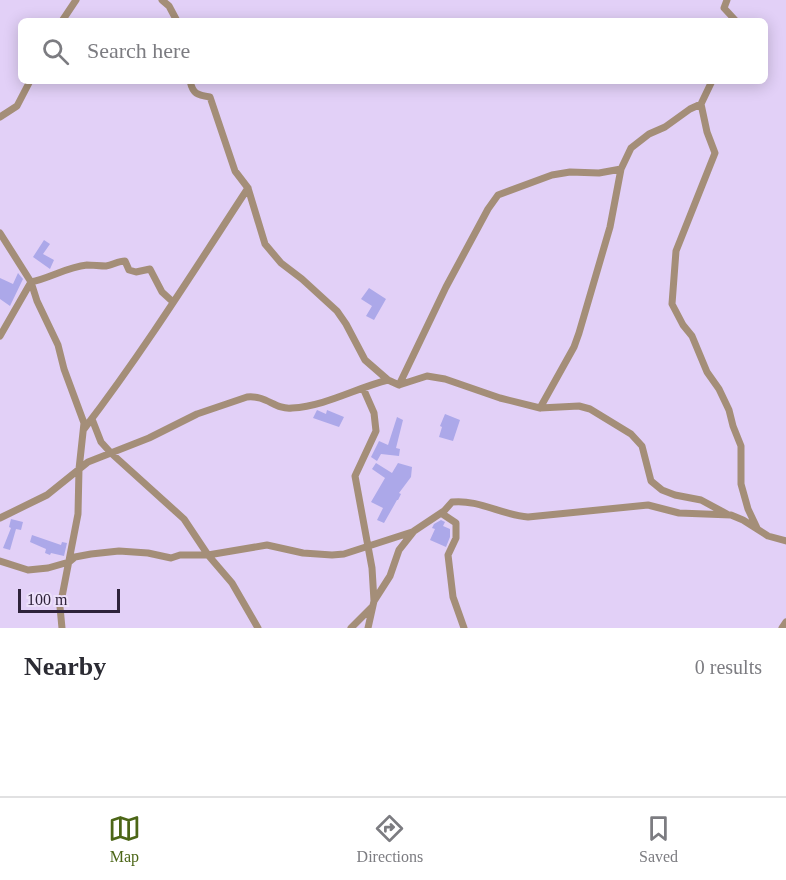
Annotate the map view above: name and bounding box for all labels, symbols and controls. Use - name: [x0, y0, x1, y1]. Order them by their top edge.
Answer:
- search box: [18, 18, 768, 84]
- icon: search: [39, 35, 72, 68]
- text: Search here: [87, 38, 190, 63]
- scale bar: [18, 586, 120, 614]
- text: 100 m: [27, 591, 67, 608]
- text: Nearby: [24, 652, 106, 681]
- text: 0 results: [695, 656, 762, 678]
- tab: Map: [108, 812, 141, 866]
- tab: Directions: [357, 812, 423, 866]
- tab: Saved: [639, 812, 678, 866]

